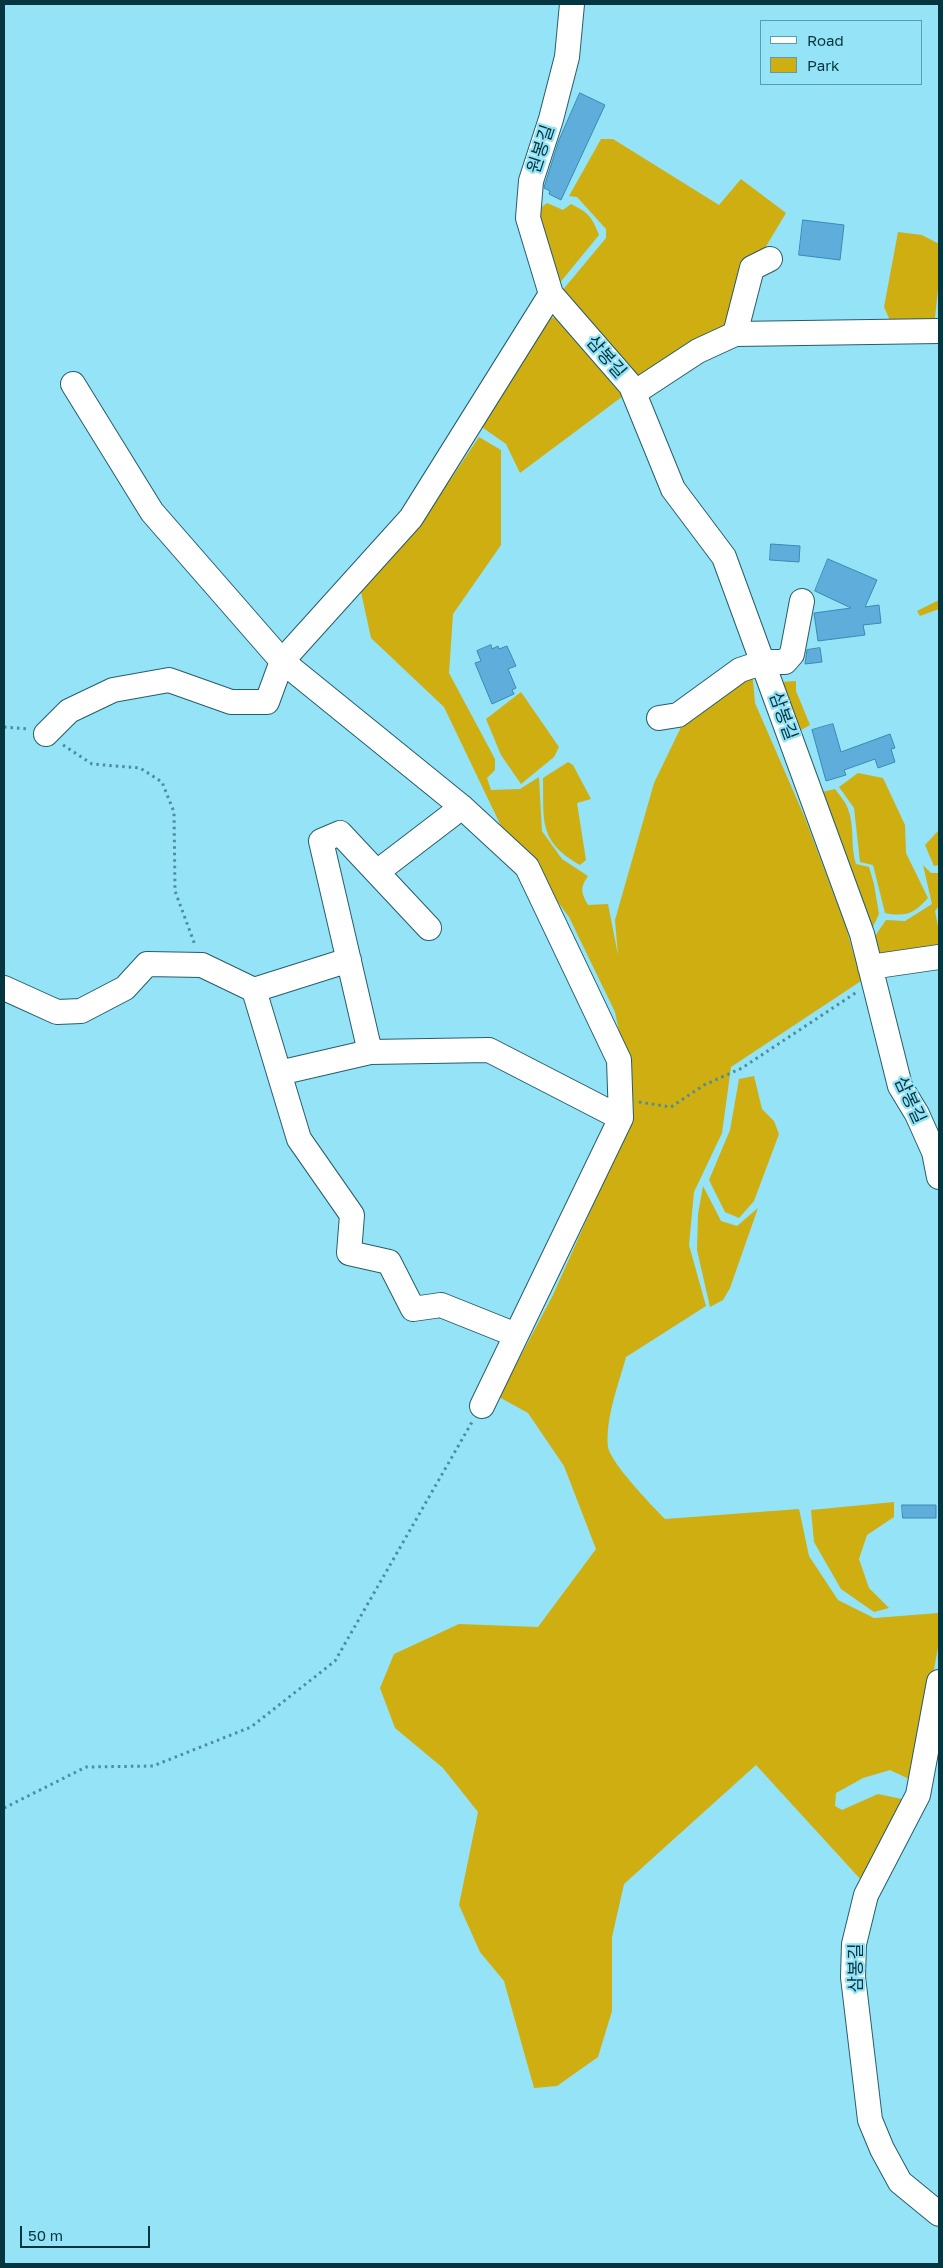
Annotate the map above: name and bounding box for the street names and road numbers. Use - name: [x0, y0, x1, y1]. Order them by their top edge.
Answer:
- street label: 원봉길: [523, 122, 559, 176]
- street label: 삼봉길: [582, 331, 630, 383]
- street label: 삼봉길: [764, 689, 802, 743]
- street label: 삼봉길: [890, 1073, 930, 1127]
- street label: 삼봉길: [845, 1943, 867, 1993]

